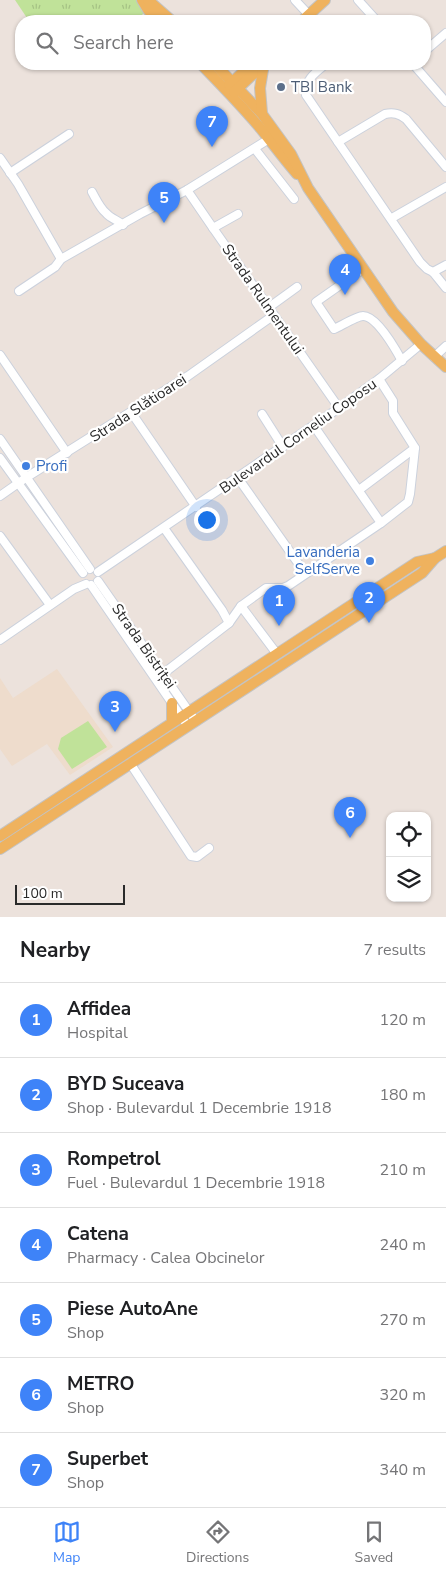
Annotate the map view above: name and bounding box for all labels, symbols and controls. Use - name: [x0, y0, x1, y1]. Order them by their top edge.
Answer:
- search box: [15, 15, 431, 70]
- icon: search: [33, 29, 61, 57]
- text: Search here: [73, 30, 174, 56]
- place label: TBI Bank: [291, 77, 352, 97]
- marker: TBI Bank: [275, 81, 287, 93]
- pin: 7: [196, 106, 228, 147]
- pin: 5: [148, 182, 180, 223]
- street label: Strada Rulmentului: [217, 240, 309, 358]
- pin: 4: [329, 254, 361, 295]
- street label: Strada Slătioarei: [86, 369, 190, 447]
- street label: Bulevardul Corneliu Coposu: [215, 374, 381, 498]
- place label: Profi: [36, 456, 67, 476]
- marker: Profi: [20, 460, 32, 472]
- your location: [194, 507, 220, 533]
- place label: Lavanderia SelfServe: [286, 542, 360, 579]
- marker: Lavanderia SelfServe: [364, 555, 376, 567]
- pin: 2: [353, 582, 385, 623]
- pin: 1: [263, 585, 295, 626]
- street label: Strada Bistriței: [107, 599, 181, 693]
- pin: 3: [99, 691, 131, 732]
- pin: 6: [334, 797, 366, 838]
- map controls: [386, 812, 431, 902]
- button: locate: [386, 812, 431, 857]
- button: layers: [386, 857, 431, 902]
- scale bar: [15, 882, 125, 905]
- text: 100 m: [22, 884, 63, 903]
- text: Nearby: [20, 936, 90, 964]
- text: 7 results: [364, 939, 426, 961]
- text: Affidea: [67, 996, 131, 1022]
- text: 1: [31, 1009, 41, 1031]
- text: 120 m: [379, 1009, 426, 1031]
- text: Hospital: [67, 1022, 128, 1044]
- text: BYD Suceava: [67, 1071, 184, 1097]
- text: 2: [31, 1084, 41, 1106]
- text: 180 m: [379, 1084, 426, 1106]
- text: Shop · Bulevardul 1 Decembrie 1918: [67, 1097, 332, 1119]
- text: Rompetrol: [67, 1146, 161, 1172]
- text: 3: [31, 1159, 41, 1181]
- text: 210 m: [379, 1159, 426, 1181]
- text: Fuel · Bulevardul 1 Decembrie 1918: [67, 1172, 325, 1194]
- text: Catena: [67, 1221, 129, 1247]
- text: 4: [31, 1234, 41, 1256]
- text: 240 m: [379, 1234, 426, 1256]
- text: Pharmacy · Calea Obcinelor: [67, 1247, 265, 1269]
- text: Piese AutoAne: [67, 1296, 198, 1322]
- text: 5: [31, 1309, 41, 1331]
- text: 270 m: [379, 1309, 426, 1331]
- text: Shop: [67, 1322, 104, 1344]
- text: METRO: [67, 1371, 134, 1397]
- text: 6: [31, 1384, 41, 1406]
- text: 320 m: [379, 1384, 426, 1406]
- text: Shop: [67, 1397, 104, 1419]
- text: Superbet: [67, 1446, 148, 1472]
- text: 7: [31, 1459, 41, 1481]
- text: 340 m: [379, 1459, 426, 1481]
- text: Shop: [67, 1472, 104, 1494]
- tab: Map: [53, 1518, 81, 1567]
- tab: Directions: [186, 1518, 249, 1567]
- tab: Saved: [355, 1518, 393, 1567]

